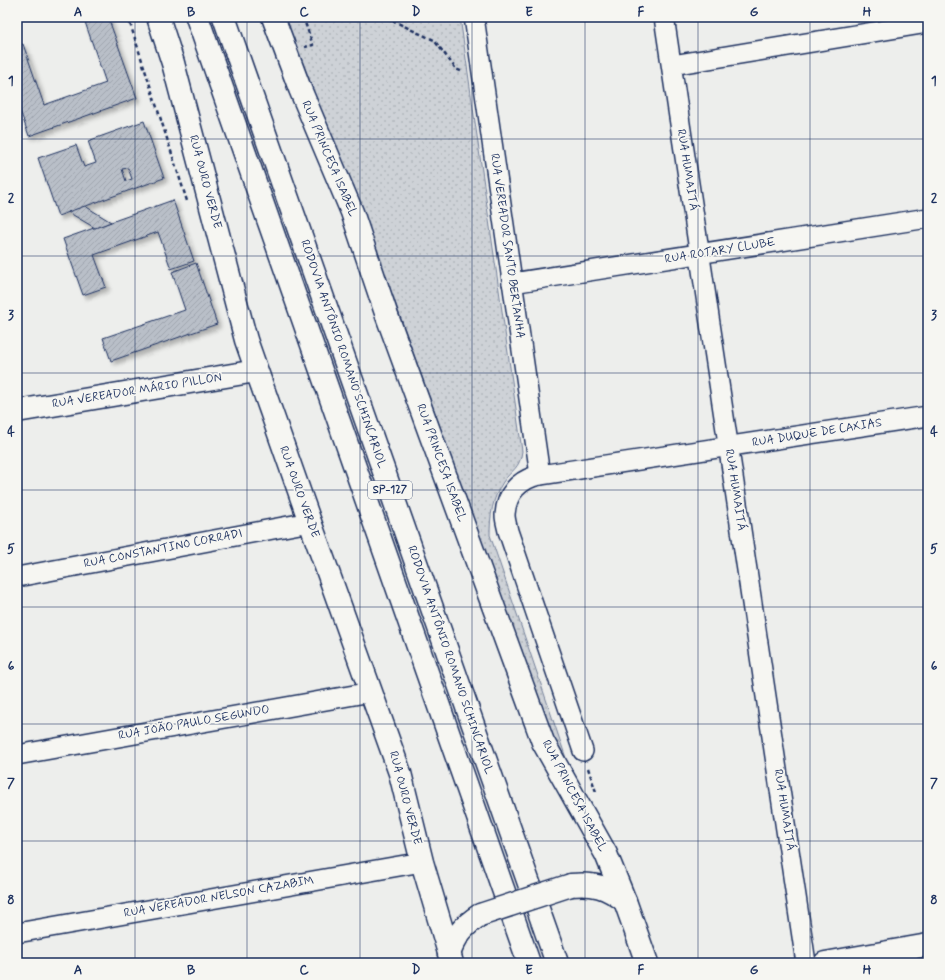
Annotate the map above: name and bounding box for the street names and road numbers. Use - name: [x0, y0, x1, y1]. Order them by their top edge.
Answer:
- street label: RUA PRINCESA ISABEL: [297, 99, 361, 219]
- street label: RUA HUMAITÁ: [673, 128, 701, 212]
- street label: RUA OURO VERDE: [185, 133, 225, 231]
- street label: RUA VEREADOR SANTO BERTANHA: [486, 152, 528, 340]
- street label: RUA ROTARY CLUBE: [664, 234, 777, 268]
- street label: RODOVIA ANTÔNIO ROMANO SCHINCARIOL: [296, 238, 390, 471]
- street label: RUA VEREADOR MÁRIO PILLON: [51, 370, 223, 412]
- street label: RUA PRINCESA ISABEL: [412, 402, 470, 524]
- street label: RUA DUQUE DE CAXIAS: [751, 415, 883, 451]
- street label: RUA OURO VERDE: [275, 444, 323, 540]
- street label: RUA HUMAITÁ: [721, 448, 749, 532]
- road number: SP-127: [368, 481, 412, 499]
- street label: RUA CONSTANTINO CORRADI: [82, 526, 244, 572]
- street label: RODOVIA ANTÔNIO ROMANO SCHINCARIOL: [403, 544, 497, 777]
- street label: RUA JOÃO PAULO SEGUNDO: [117, 702, 271, 744]
- street label: RUA PRINCESA ISABEL: [538, 737, 610, 855]
- street label: RUA OURO VERDE: [385, 749, 425, 847]
- street label: RUA HUMAITÁ: [770, 768, 798, 852]
- street label: RUA VEREADOR NELSON CAZABIM: [123, 872, 315, 922]

